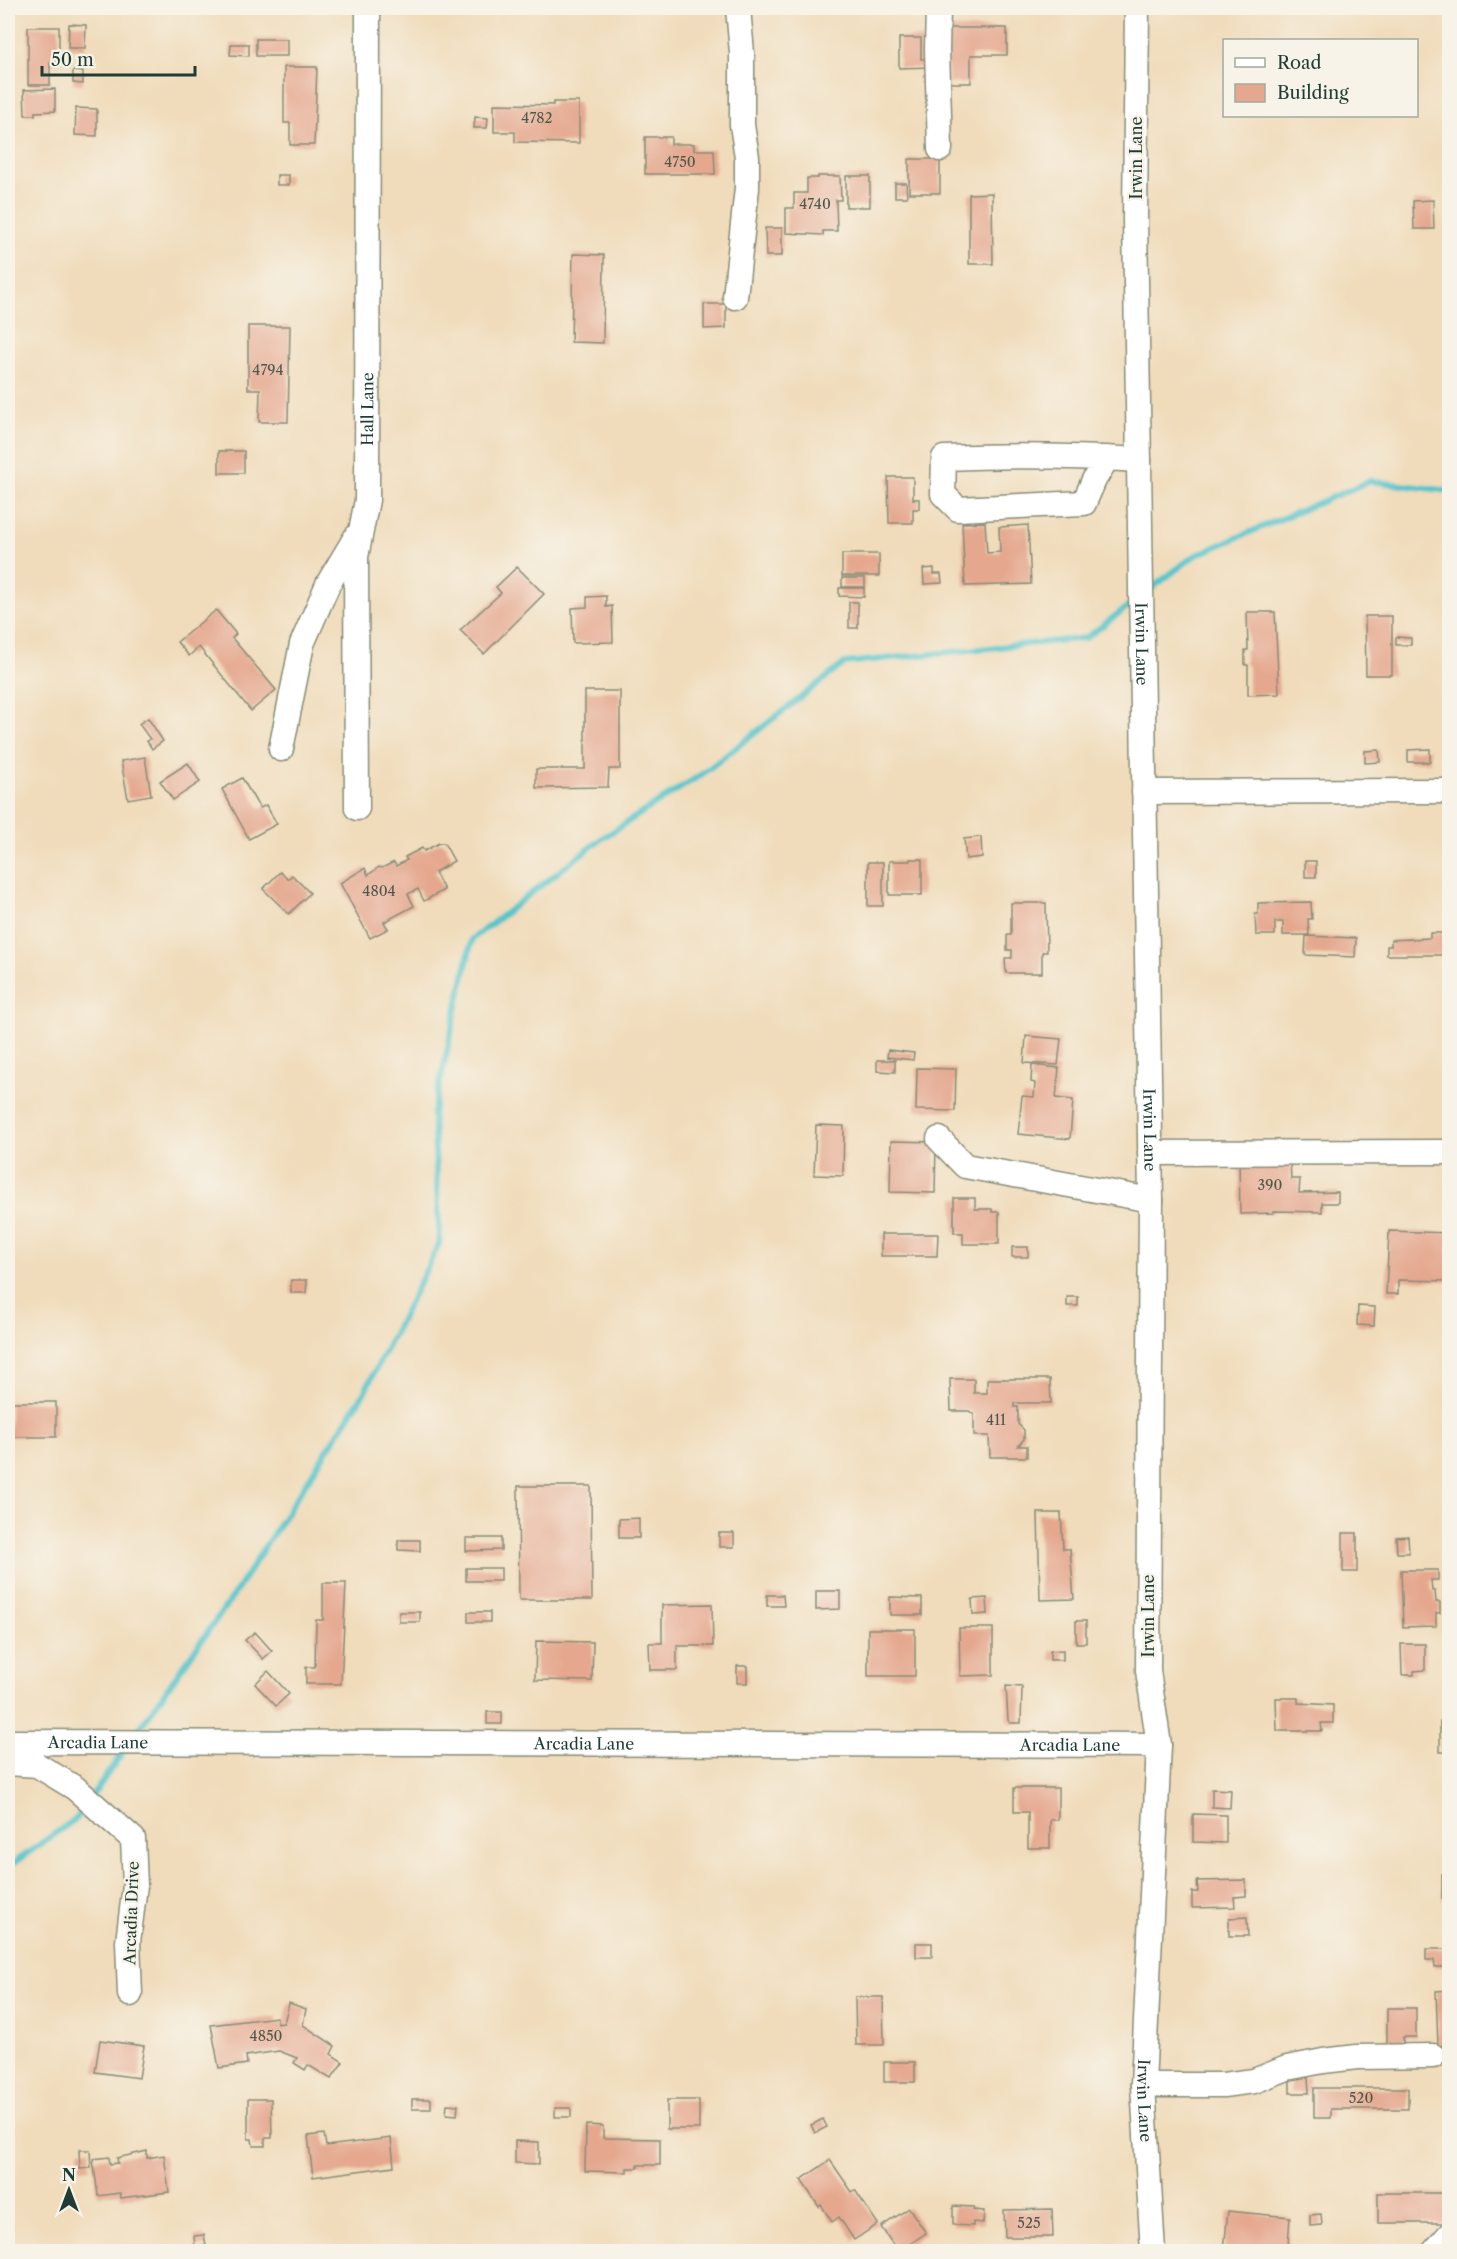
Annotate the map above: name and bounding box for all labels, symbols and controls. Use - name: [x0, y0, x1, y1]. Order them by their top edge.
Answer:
- scale bar: [42, 39, 195, 77]
- legend: [1223, 39, 1418, 117]
- text: 50 m: [51, 49, 94, 71]
- text: Road: [1277, 52, 1322, 74]
- text: Building: [1277, 82, 1349, 104]
- house number: 4782: [521, 109, 553, 127]
- street label: Irwin Lane: [1126, 116, 1146, 200]
- house number: 4750: [664, 153, 696, 171]
- house number: 4740: [799, 195, 831, 213]
- house number: 4794: [252, 361, 284, 379]
- street label: Hall Lane: [357, 372, 377, 446]
- street label: Irwin Lane: [1131, 602, 1153, 686]
- house number: 4804: [362, 882, 396, 900]
- street label: Irwin Lane: [1139, 1088, 1161, 1172]
- house number: 390: [1258, 1176, 1283, 1194]
- house number: 411: [986, 1411, 1006, 1429]
- street label: Irwin Lane: [1138, 1574, 1158, 1658]
- street label: Arcadia Lane: [47, 1732, 148, 1752]
- street label: Arcadia Lane: [533, 1733, 634, 1754]
- street label: Arcadia Lane: [1019, 1735, 1120, 1755]
- street label: Arcadia Drive: [119, 1861, 143, 1966]
- house number: 4850: [250, 2027, 283, 2045]
- street label: Irwin Lane: [1133, 2059, 1156, 2143]
- house number: 520: [1349, 2089, 1373, 2107]
- north arrow: [39, 2160, 99, 2220]
- text: N: [62, 2165, 76, 2185]
- house number: 525: [1017, 2214, 1041, 2232]

